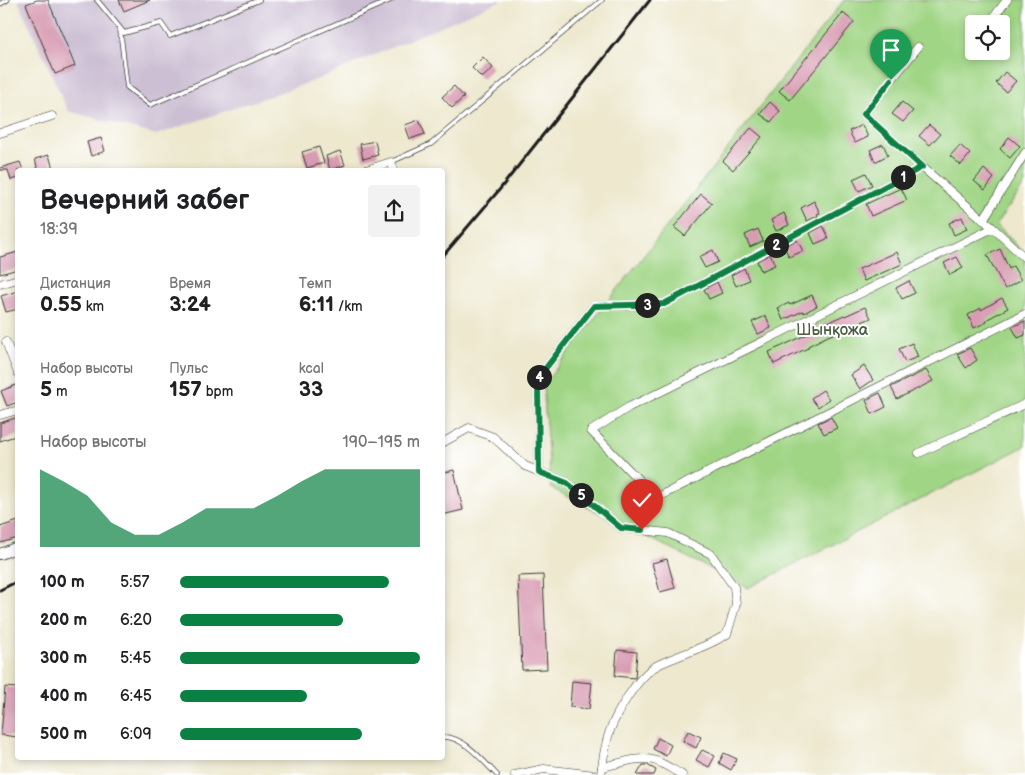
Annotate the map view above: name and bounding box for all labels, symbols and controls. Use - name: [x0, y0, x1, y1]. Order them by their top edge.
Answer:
- map controls: [965, 15, 1010, 60]
- button: locate: [965, 15, 1010, 60]
- pin: [870, 29, 912, 80]
- icon: arrive: [877, 36, 905, 64]
- pin: 1: [890, 164, 916, 190]
- text: 1: [901, 169, 906, 186]
- text: Вечерний забег: [40, 184, 249, 217]
- button: share: [368, 185, 420, 237]
- text: 18:39: [40, 220, 78, 239]
- pin: 2: [764, 232, 788, 258]
- text: 2: [772, 237, 781, 254]
- text: Дистанция: [40, 275, 111, 292]
- text: Время: [169, 275, 211, 292]
- text: Темп: [299, 275, 332, 292]
- text: 0.55: [40, 292, 82, 317]
- text: 3:24: [169, 292, 211, 317]
- text: 6:11: [299, 292, 334, 317]
- pin: 3: [634, 292, 660, 318]
- text: 3: [643, 297, 652, 314]
- text: km: [82, 298, 104, 315]
- text: /km: [334, 298, 363, 315]
- park label: Шынқожа: [796, 321, 869, 340]
- text: Набор высоты: [40, 360, 133, 377]
- text: Пульс: [169, 360, 208, 377]
- text: kcal: [299, 360, 324, 377]
- pin: 4: [526, 364, 552, 390]
- text: 4: [535, 369, 544, 386]
- text: 5: [40, 377, 52, 402]
- text: 157: [169, 377, 202, 402]
- text: 33: [299, 377, 323, 402]
- text: m: [52, 383, 67, 400]
- text: bpm: [202, 383, 233, 400]
- text: Набор высоты: [40, 433, 147, 452]
- text: 190–195 m: [342, 433, 420, 452]
- pin: [621, 479, 663, 530]
- pin: 5: [568, 482, 594, 508]
- icon: check: [628, 486, 656, 514]
- text: 5: [577, 487, 586, 504]
- text: 100 m: [40, 573, 85, 592]
- text: 5:57: [120, 573, 149, 592]
- text: 200 m: [40, 611, 87, 630]
- text: 6:20: [120, 611, 152, 630]
- text: 300 m: [40, 649, 87, 668]
- text: 5:45: [120, 649, 151, 668]
- text: 400 m: [40, 687, 87, 706]
- text: 6:45: [120, 687, 152, 706]
- text: 500 m: [40, 725, 87, 744]
- text: 6:09: [120, 725, 152, 744]

